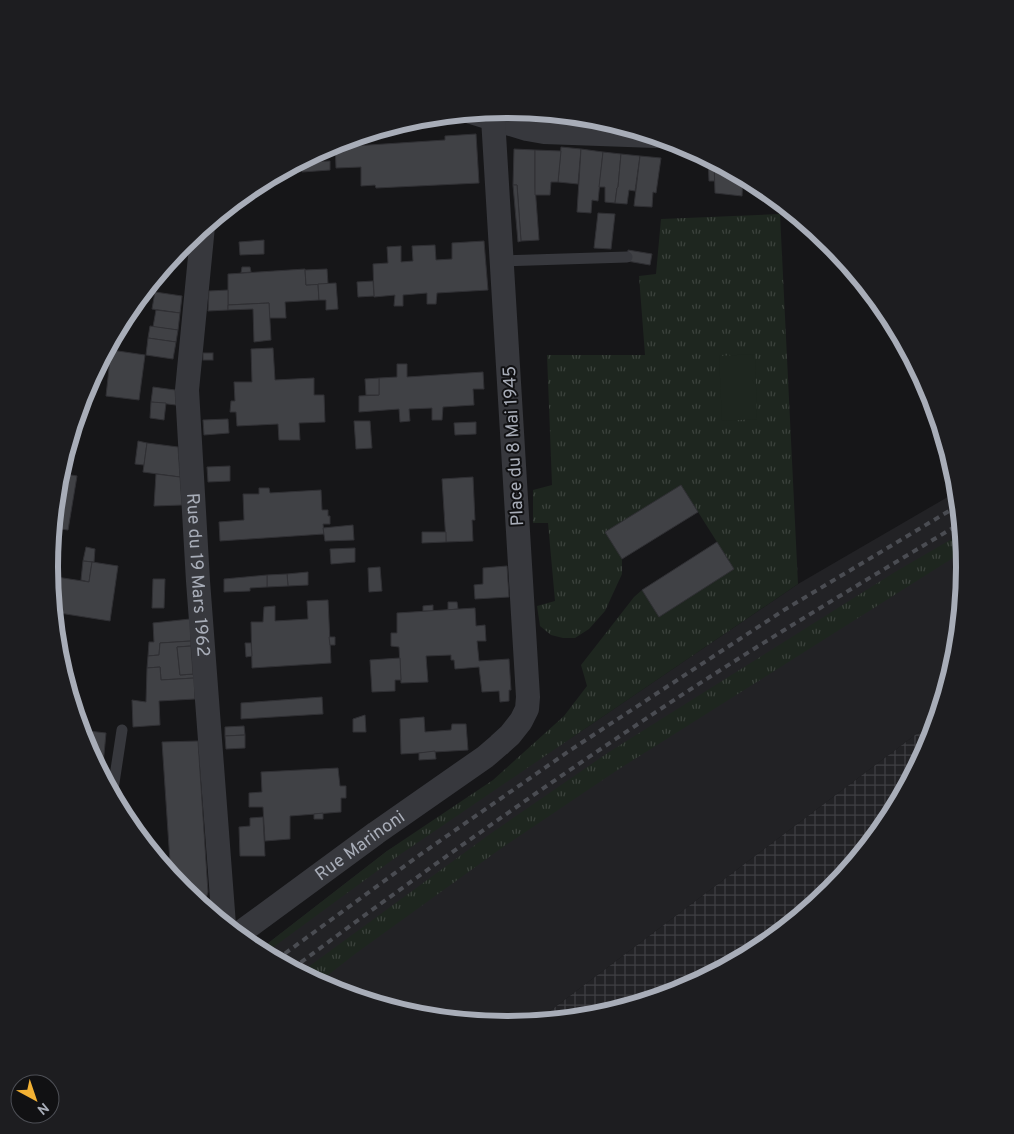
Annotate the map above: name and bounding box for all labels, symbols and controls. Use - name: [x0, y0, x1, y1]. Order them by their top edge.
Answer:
- street label: Place du 8 Mai 1945: [499, 365, 530, 527]
- street label: Rue du 19 Mars 1962: [180, 492, 214, 658]
- street label: Rue Marinoni: [311, 806, 410, 887]
- north arrow: [10, 1074, 60, 1124]
- text: N: [33, 1098, 52, 1118]

